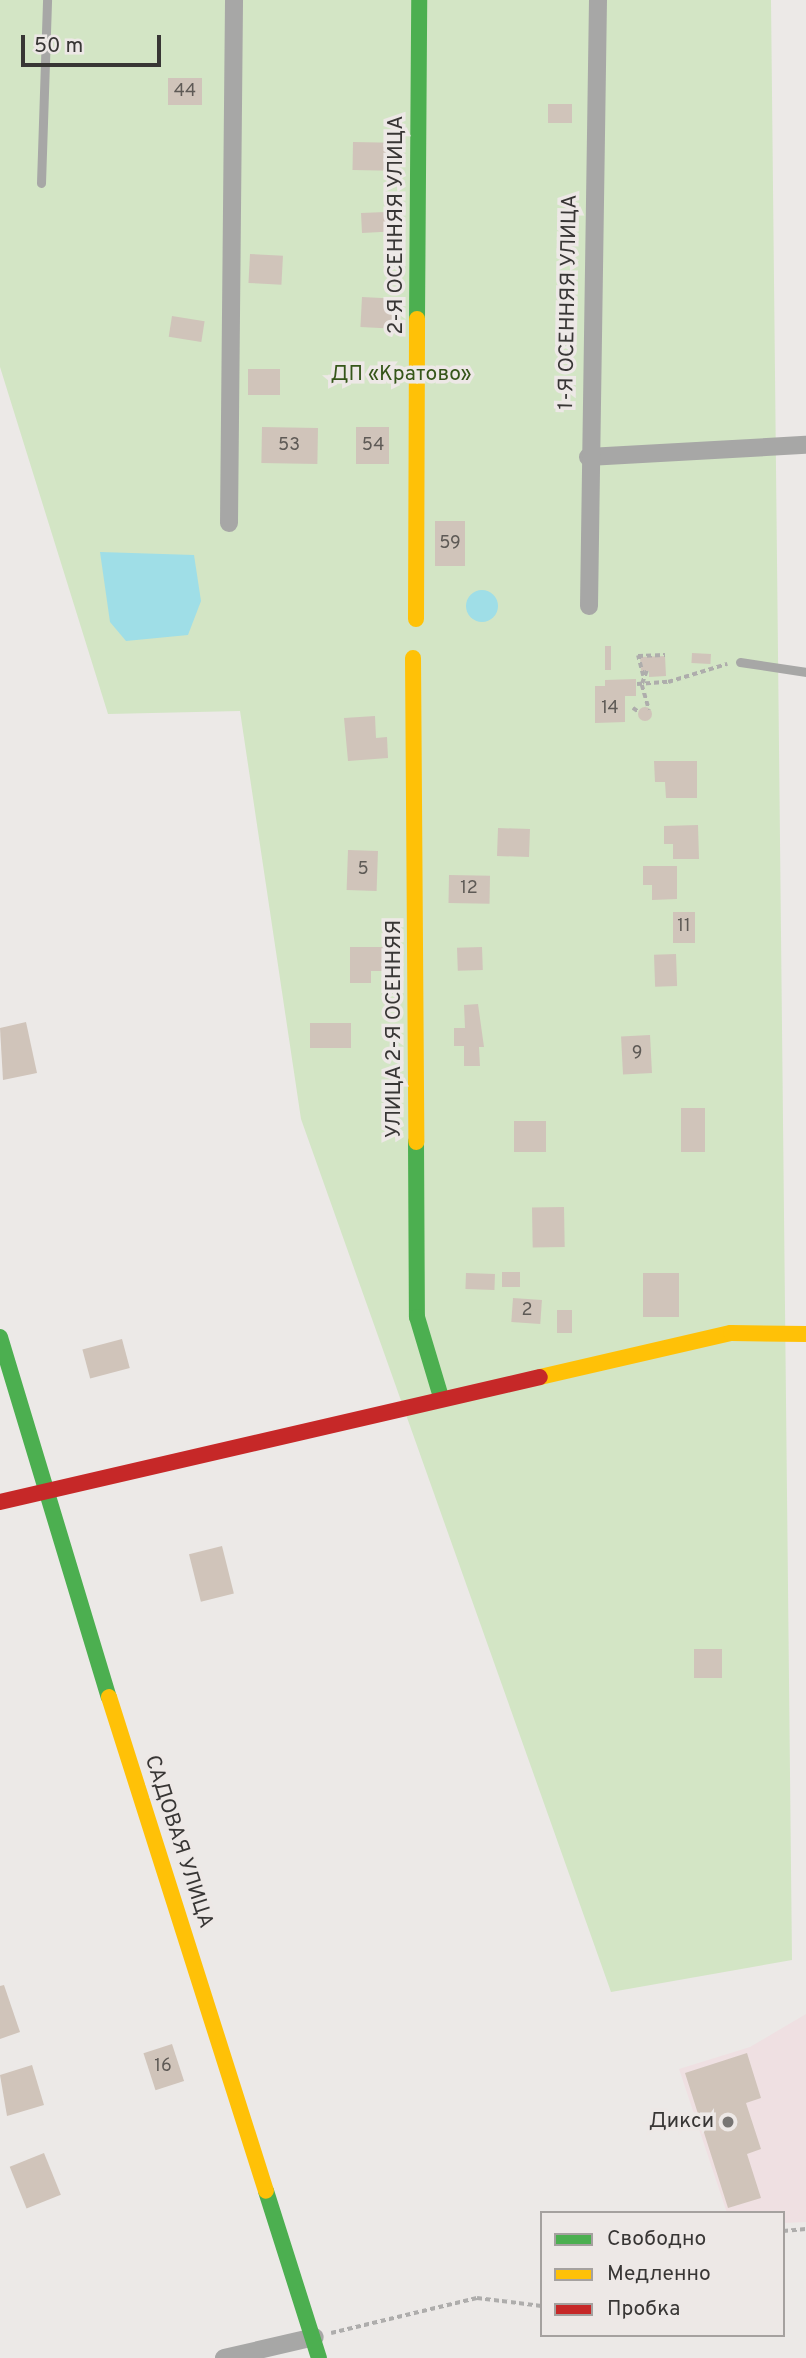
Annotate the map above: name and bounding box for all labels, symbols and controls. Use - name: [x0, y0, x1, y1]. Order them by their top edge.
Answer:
- scale bar: [24, 21, 164, 65]
- text: 50 m: [34, 33, 83, 60]
- house number: 44: [174, 81, 196, 103]
- street label: 2-Я ОСЕННЯЯ УЛИЦА: [384, 115, 410, 335]
- street label: 1-Я ОСЕННЯЯ УЛИЦА: [555, 194, 583, 410]
- park label: ДП «Кратово»: [331, 362, 471, 388]
- house number: 53: [278, 435, 300, 457]
- house number: 54: [362, 435, 384, 457]
- house number: 59: [439, 533, 461, 555]
- house number: 14: [601, 698, 619, 720]
- house number: 5: [357, 859, 369, 881]
- house number: 12: [460, 878, 478, 900]
- house number: 11: [677, 916, 691, 938]
- street label: УЛИЦА 2-Я ОСЕННЯЯ: [382, 919, 408, 1139]
- house number: 9: [632, 1043, 642, 1065]
- house number: 2: [521, 1300, 533, 1322]
- street label: САДОВАЯ УЛИЦА: [138, 1752, 218, 1932]
- house number: 16: [154, 2056, 172, 2078]
- place label: Дикси: [649, 2109, 714, 2135]
- marker: Дикси: [720, 2114, 736, 2130]
- legend: [540, 2211, 785, 2337]
- text: Свободно: [607, 2226, 706, 2253]
- text: Медленно: [607, 2261, 711, 2288]
- text: Пробка: [607, 2296, 680, 2323]

